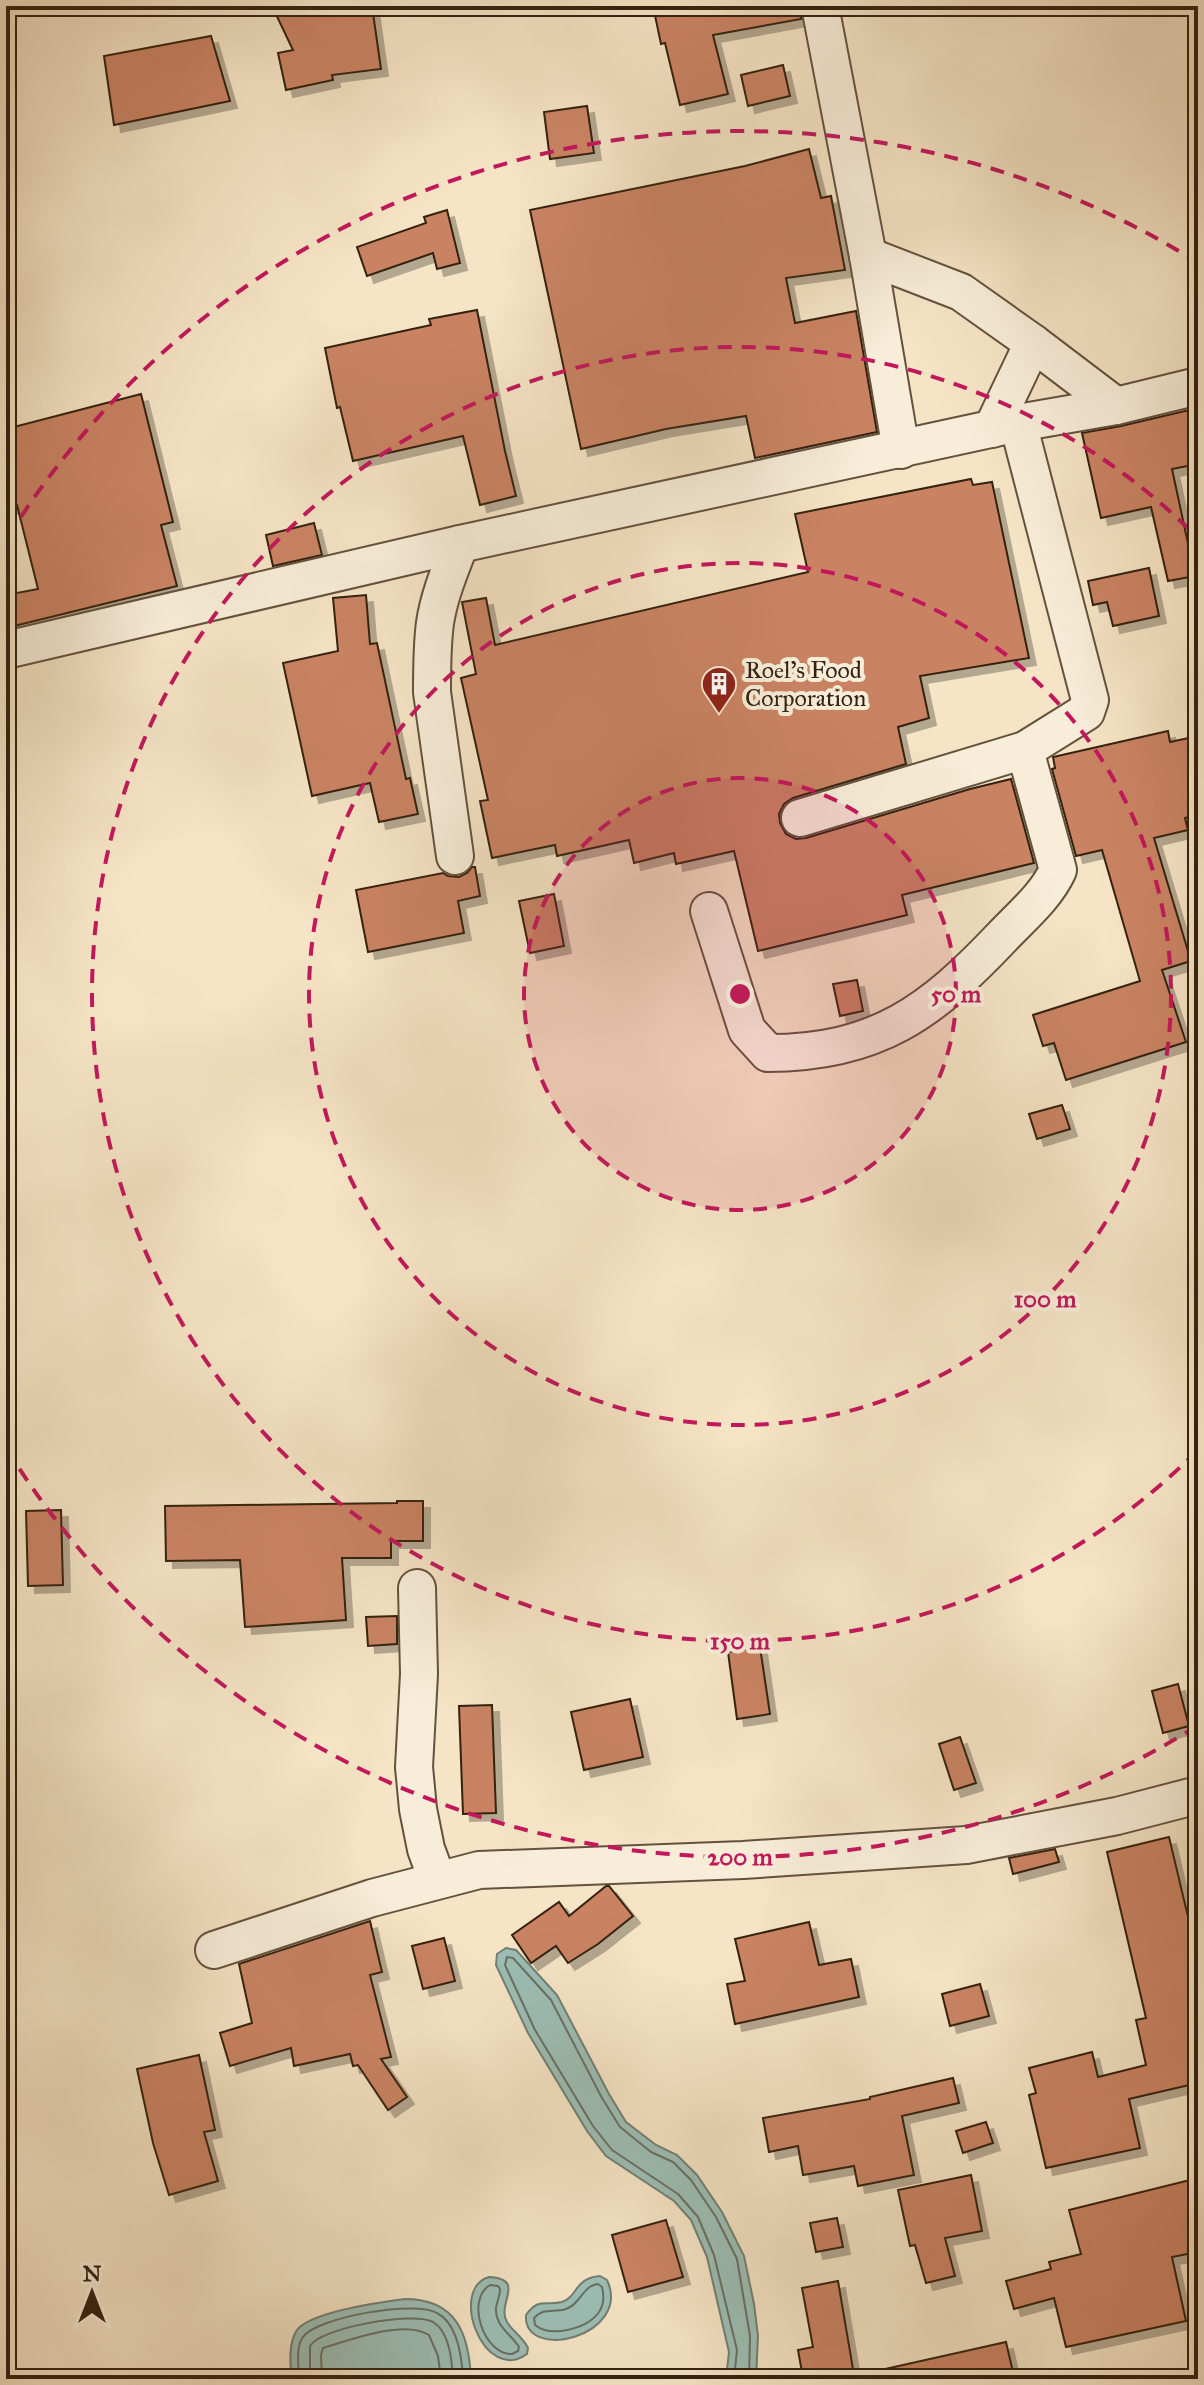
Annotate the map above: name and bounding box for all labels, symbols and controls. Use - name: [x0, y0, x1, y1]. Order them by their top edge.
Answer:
- place label: Roel's Food Corporation: [745, 655, 866, 713]
- building icon: Roel's Food Corporation: [700, 665, 738, 715]
- text: 50 m: [931, 979, 982, 1009]
- centre of rings: [726, 980, 754, 1008]
- text: 100 m: [1014, 1284, 1077, 1314]
- text: 150 m: [710, 1626, 771, 1656]
- text: 200 m: [707, 1842, 773, 1872]
- north arrow: [52, 2253, 132, 2333]
- text: N: [83, 2260, 102, 2287]

